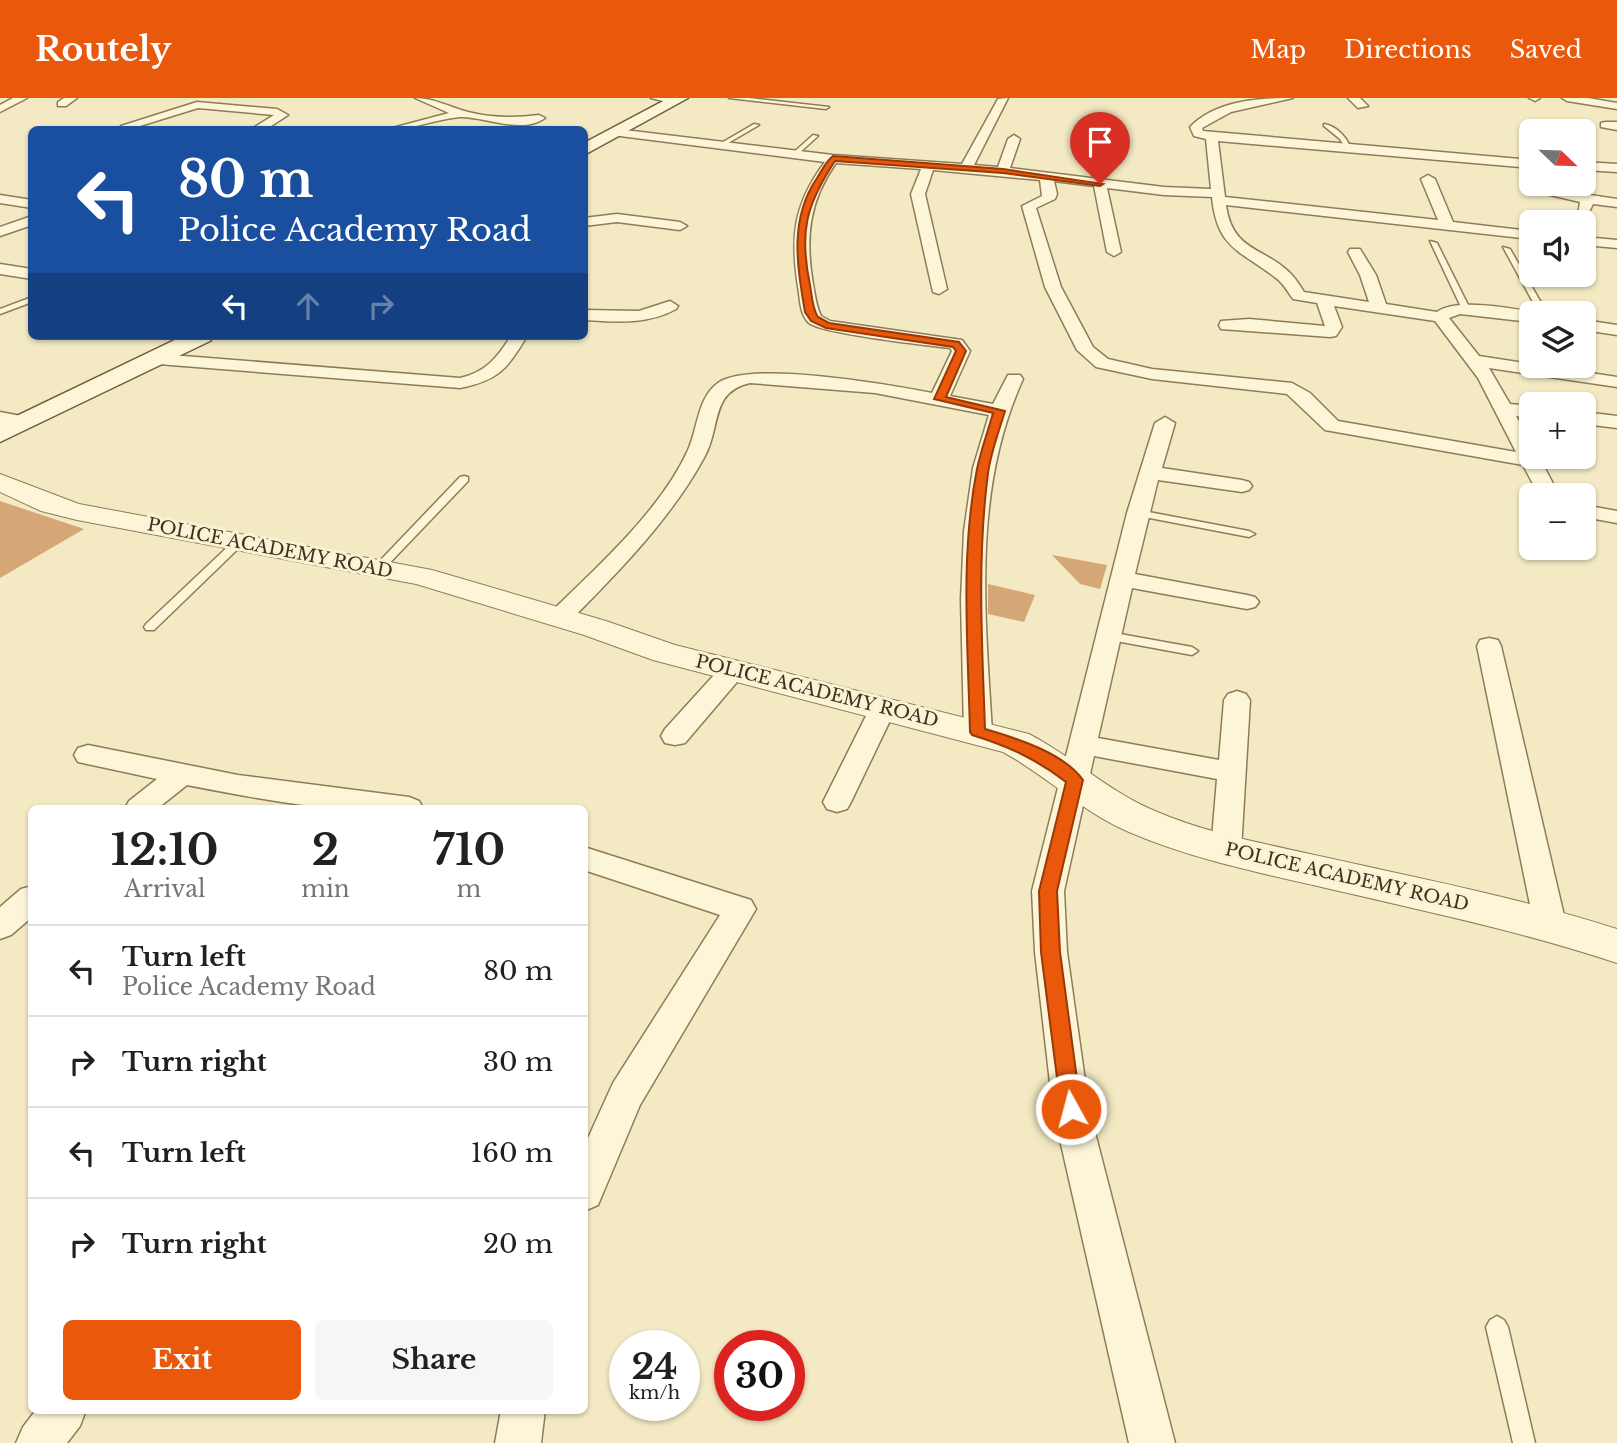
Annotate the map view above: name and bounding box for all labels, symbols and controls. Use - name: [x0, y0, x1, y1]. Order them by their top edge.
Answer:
- text: Routely: [35, 29, 171, 70]
- text: Map: [1250, 35, 1306, 64]
- text: Directions: [1344, 35, 1472, 64]
- text: Saved: [1510, 35, 1582, 64]
- pin: [1070, 112, 1130, 184]
- north arrow: [1519, 119, 1596, 196]
- map controls: [1519, 119, 1596, 560]
- icon: arrive: [1081, 123, 1119, 161]
- text: 80 m: [178, 149, 313, 210]
- icon: left: [63, 154, 154, 245]
- text: Police Academy Road: [178, 210, 531, 250]
- button: sound: [1519, 210, 1596, 287]
- icon: left: [216, 287, 254, 325]
- icon: ahead: [289, 287, 327, 325]
- icon: right: [362, 287, 400, 325]
- button: layers: [1519, 301, 1596, 378]
- button: +: [1519, 392, 1596, 469]
- button: −: [1519, 483, 1596, 560]
- street label: POLICE ACADEMY ROAD: [145, 513, 395, 583]
- street label: POLICE ACADEMY ROAD: [693, 650, 941, 732]
- text: 12:10: [111, 824, 218, 876]
- text: 2: [312, 824, 339, 876]
- text: 710: [433, 824, 505, 876]
- street label: POLICE ACADEMY ROAD: [1223, 838, 1471, 916]
- text: Arrival: [124, 875, 205, 903]
- text: min: [301, 875, 350, 903]
- text: m: [456, 875, 481, 903]
- text: Turn left: [122, 941, 246, 973]
- icon: left: [63, 952, 101, 990]
- text: 80 m: [483, 955, 553, 987]
- text: Police Academy Road: [122, 973, 376, 1001]
- icon: right: [63, 1043, 101, 1081]
- text: Turn right: [122, 1046, 267, 1078]
- text: 30 m: [483, 1046, 553, 1078]
- position arrow: [1034, 1072, 1108, 1146]
- icon: left: [63, 1134, 101, 1172]
- text: Turn left: [122, 1137, 246, 1169]
- text: 160 m: [471, 1137, 553, 1169]
- icon: right: [63, 1225, 101, 1263]
- text: Turn right: [122, 1228, 267, 1260]
- text: 20 m: [483, 1228, 553, 1260]
- button: Exit: [63, 1320, 301, 1400]
- button: Share: [315, 1320, 553, 1400]
- speed limit sign: 30: [714, 1330, 805, 1421]
- text: 24: [631, 1345, 678, 1388]
- text: km/h: [629, 1382, 680, 1404]

